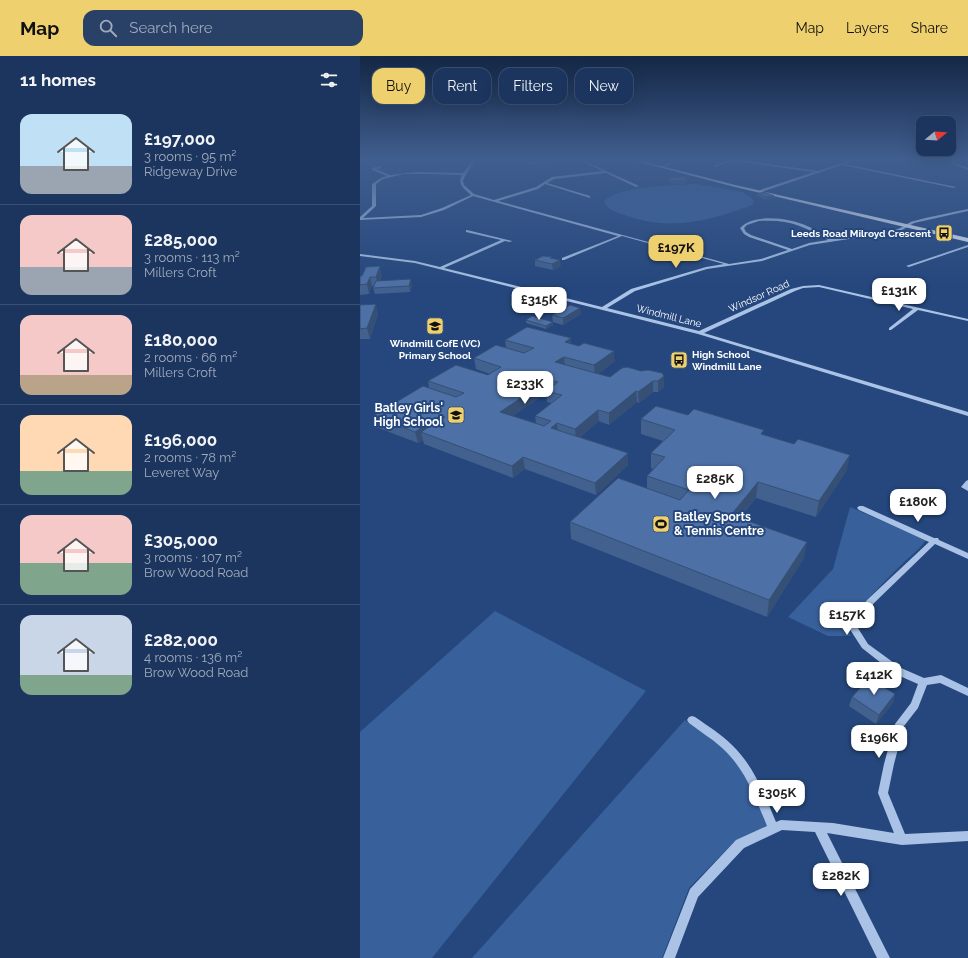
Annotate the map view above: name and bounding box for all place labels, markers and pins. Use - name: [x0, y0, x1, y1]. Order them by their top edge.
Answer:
- bus stop icon: Leeds Road Milroyd Crescent: [934, 223, 954, 243]
- place label: Leeds Road Milroyd Crescent: [791, 228, 931, 239]
- pin: £197K: [648, 235, 704, 269]
- pin: £131K: [871, 278, 927, 312]
- pin: £315K: [511, 287, 567, 321]
- school or university icon: Windmill CofE (VC) Primary School: [425, 316, 445, 336]
- place label: Windmill CofE (VC) Primary School: [390, 338, 480, 361]
- place label: High School Windmill Lane: [692, 349, 762, 372]
- bus stop icon: High School Windmill Lane: [669, 350, 689, 370]
- pin: £233K: [497, 371, 553, 405]
- place label: Batley Girls' High School: [374, 401, 443, 429]
- school or university icon: Batley Girls' High School: [446, 405, 466, 425]
- pin: £285K: [687, 466, 743, 500]
- pin: £180K: [890, 489, 946, 523]
- place label: Batley Sports & Tennis Centre: [674, 510, 764, 538]
- sports icon: Batley Sports & Tennis Centre: [651, 514, 671, 534]
- pin: £157K: [819, 602, 875, 636]
- pin: £412K: [846, 662, 902, 696]
- pin: £196K: [851, 725, 907, 759]
- pin: £305K: [749, 780, 805, 814]
- pin: £282K: [813, 863, 869, 897]

